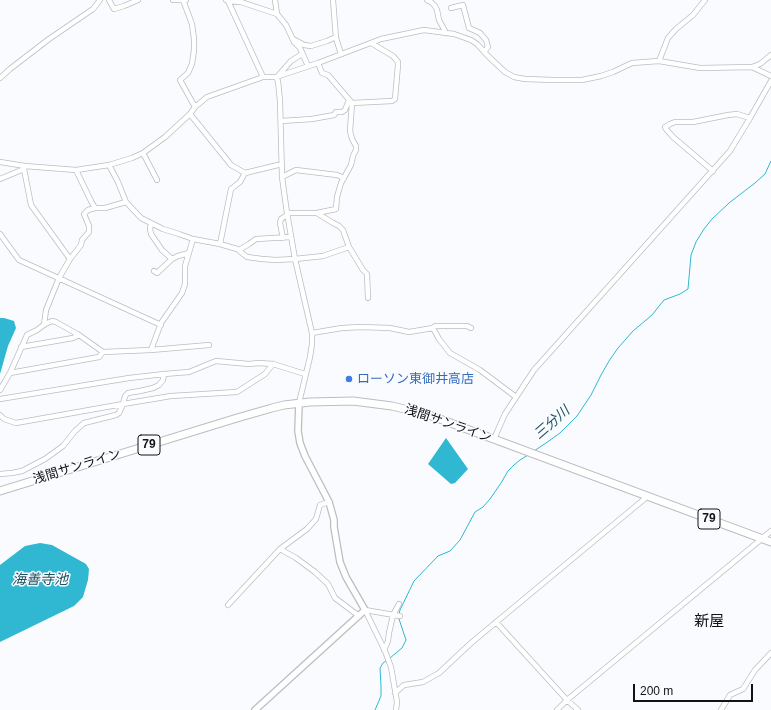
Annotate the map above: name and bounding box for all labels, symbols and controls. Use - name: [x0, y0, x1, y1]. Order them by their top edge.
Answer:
- place label: ローソン東御井高店: [357, 371, 474, 387]
- marker: ローソン東御井高店: [344, 374, 354, 384]
- street label: 浅間サンライン: [402, 402, 494, 446]
- water label: 三分川: [531, 403, 573, 443]
- road number: 79: [138, 435, 160, 455]
- street label: 浅間サンライン: [31, 446, 123, 488]
- road number: 79: [698, 509, 720, 529]
- water label: 海善寺池: [12, 572, 68, 588]
- district label: 新屋: [694, 613, 724, 631]
- scale bar: [635, 676, 755, 702]
- text: 200 m: [640, 684, 673, 698]

